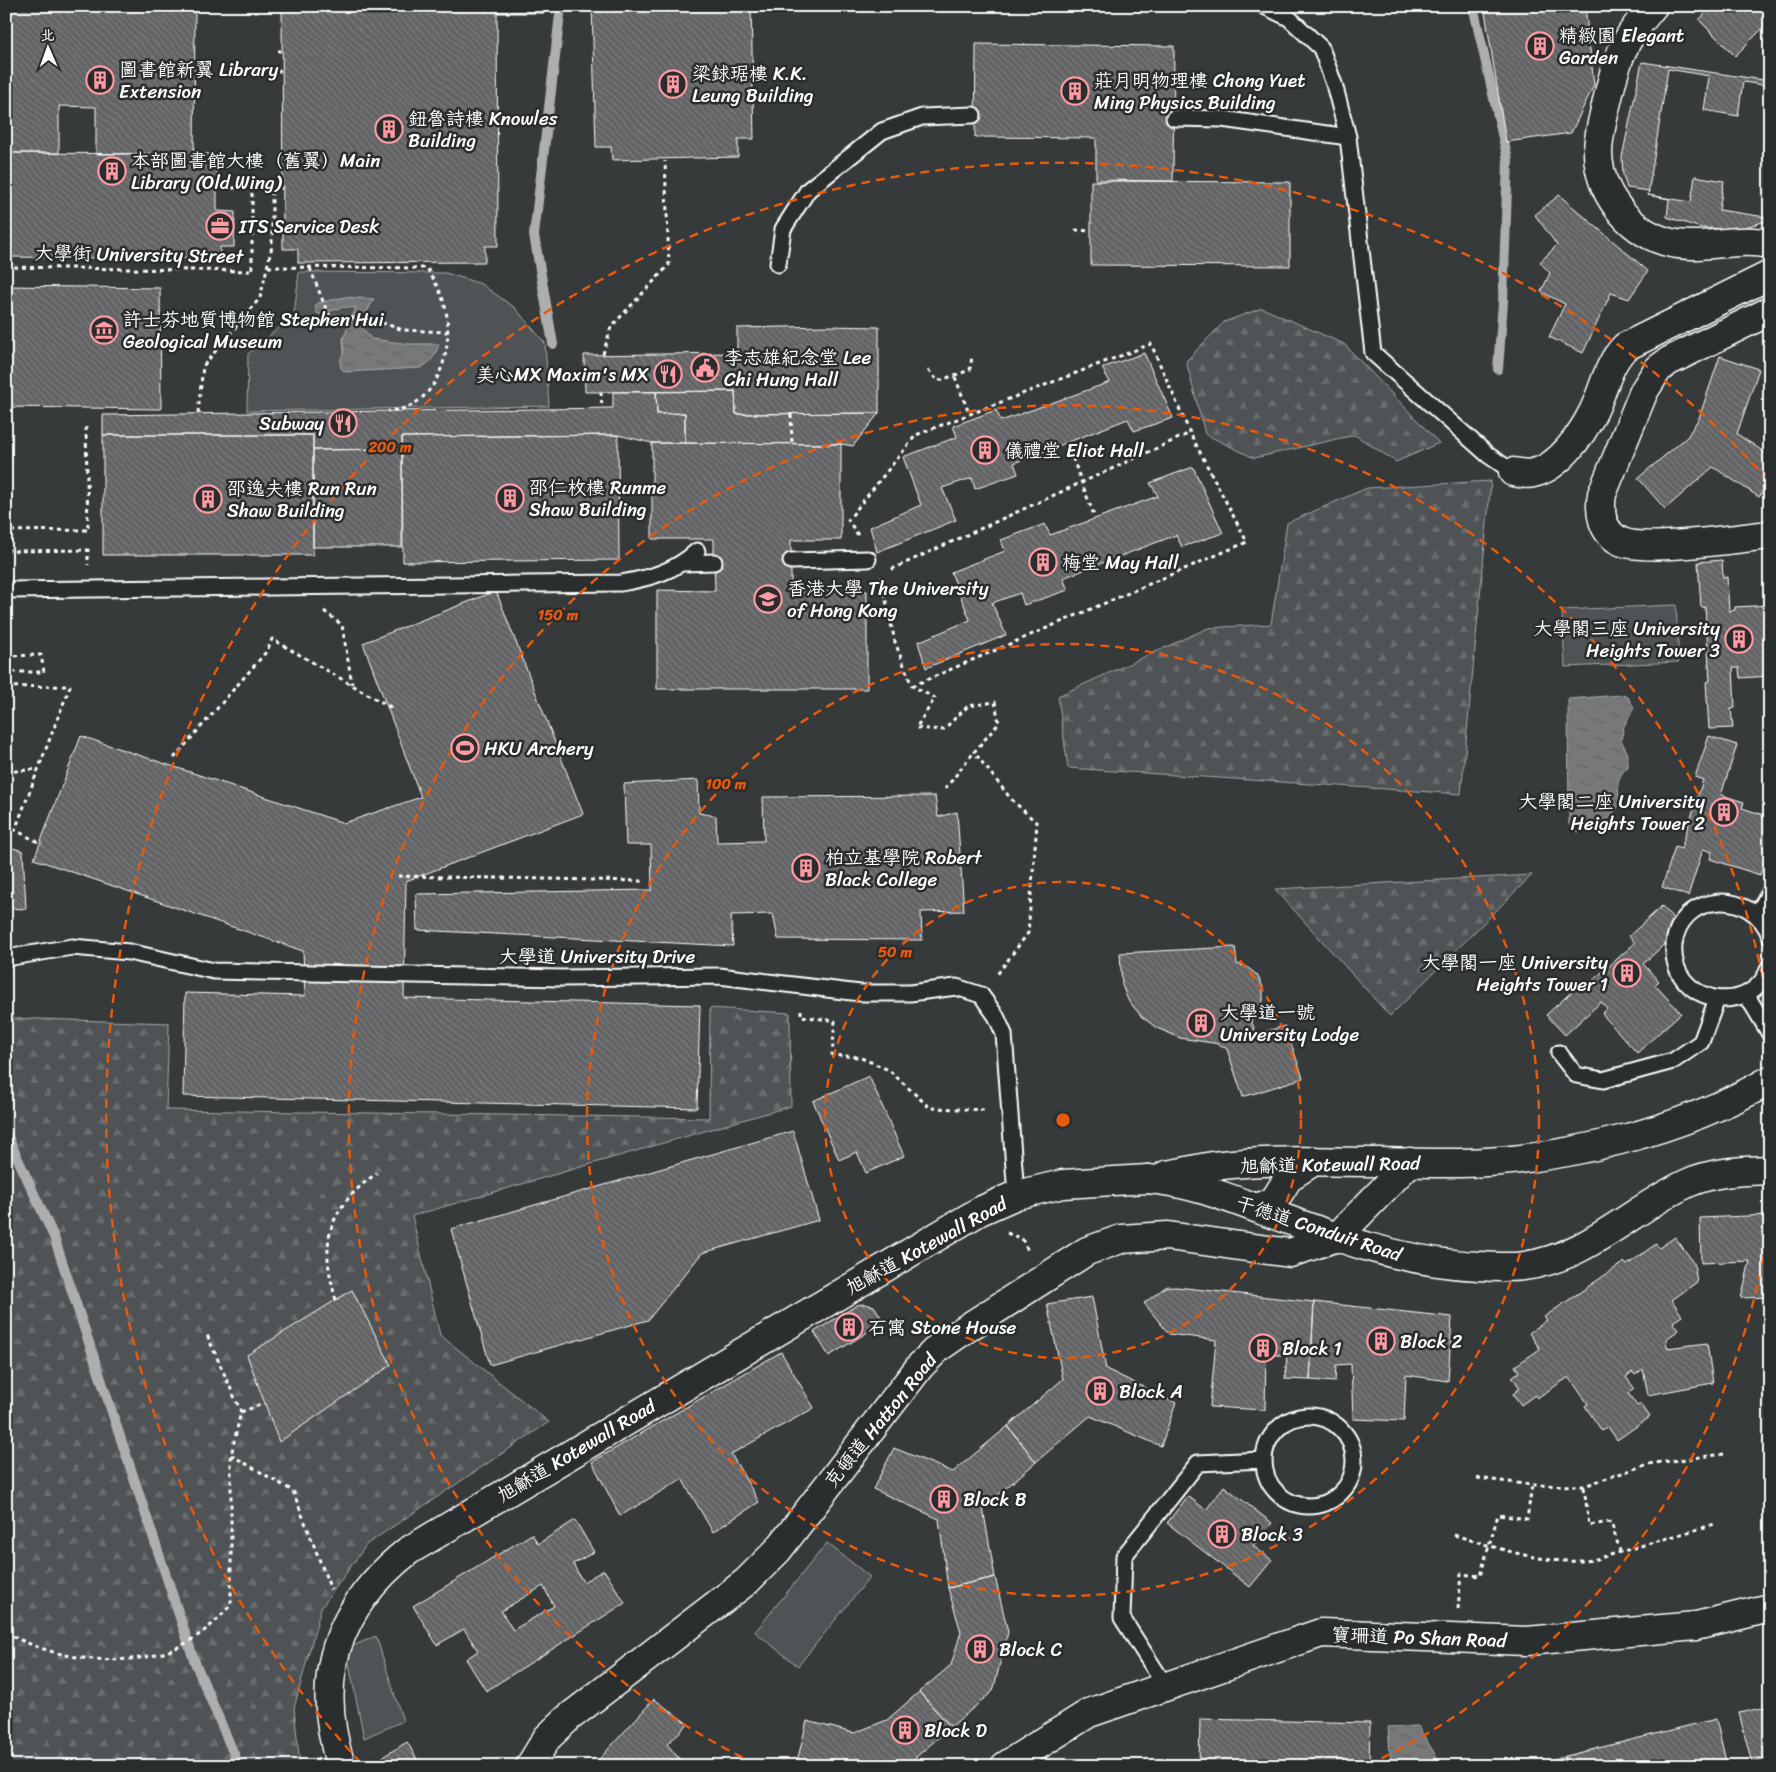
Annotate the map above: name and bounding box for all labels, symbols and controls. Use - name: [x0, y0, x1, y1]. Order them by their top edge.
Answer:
- place label: 精緻園 Elegant Garden: [1559, 19, 1684, 74]
- north arrow: [22, 22, 72, 72]
- text: 北: [40, 23, 55, 48]
- building icon: 精緻園 Elegant Garden: [1525, 31, 1555, 61]
- place label: 圖書館新翼 Library Extension: [119, 53, 279, 108]
- place label: 梁銶琚樓 K.K. Leung Building: [692, 57, 814, 112]
- place label: 莊月明物理樓 Chong Yuet Ming Physics Building: [1094, 64, 1305, 119]
- building icon: 圖書館新翼 Library Extension: [85, 65, 115, 95]
- building icon: 梁銶琚樓 K.K. Leung Building: [658, 69, 688, 99]
- building icon: 莊月明物理樓 Chong Yuet Ming Physics Building: [1060, 76, 1090, 106]
- place label: 鈕魯詩樓 Knowles Building: [408, 102, 558, 157]
- building icon: 鈕魯詩樓 Knowles Building: [374, 114, 404, 144]
- place label: 本部圖書館大樓（舊翼）Main Library (Old Wing): [131, 144, 381, 199]
- building icon: 本部圖書館大樓（舊翼）Main Library (Old Wing): [97, 156, 127, 186]
- place label: ITS Service Desk: [238, 210, 379, 243]
- office icon: ITS Service Desk: [205, 211, 235, 241]
- street label: 大學街 University Street: [34, 236, 245, 273]
- place label: 許士芬地質博物館 Stephen Hui Geological Museum: [123, 303, 385, 358]
- museum icon: 許士芬地質博物館 Stephen Hui Geological Museum: [89, 315, 119, 345]
- place label: 李志雄紀念堂 Lee Chi Hung Hall: [724, 341, 871, 396]
- public building icon: 李志雄紀念堂 Lee Chi Hung Hall: [690, 353, 720, 383]
- place label: 美心MX Maxim's MX: [476, 358, 649, 391]
- restaurant icon: 美心MX Maxim's MX: [653, 359, 683, 389]
- place label: Subway: [259, 407, 324, 440]
- restaurant icon: Subway: [328, 408, 358, 438]
- text: 200 m: [367, 434, 412, 460]
- place label: 儀禮堂 Eliot Hall: [1004, 434, 1144, 467]
- building icon: 儀禮堂 Eliot Hall: [970, 435, 1000, 465]
- place label: 邵仁枚樓 Runme Shaw Building: [529, 471, 666, 526]
- place label: 邵逸夫樓 Run Run Shaw Building: [227, 472, 377, 527]
- building icon: 邵仁枚樓 Runme Shaw Building: [495, 483, 525, 513]
- building icon: 邵逸夫樓 Run Run Shaw Building: [193, 484, 223, 514]
- place label: 梅堂 May Hall: [1062, 546, 1179, 579]
- building icon: 梅堂 May Hall: [1028, 547, 1058, 577]
- place label: 香港大學 The University of Hong Kong: [787, 572, 989, 627]
- school or university icon: 香港大學 The University of Hong Kong: [753, 584, 783, 614]
- text: 150 m: [538, 602, 579, 628]
- place label: 大學閣三座 University Heights Tower 3: [1534, 612, 1721, 667]
- building icon: 大學閣三座 University Heights Tower 3: [1724, 624, 1754, 654]
- place label: HKU Archery: [484, 732, 594, 765]
- sports icon: HKU Archery: [450, 733, 480, 763]
- text: 100 m: [706, 771, 747, 797]
- place label: 大學閣二座 University Heights Tower 2: [1519, 785, 1705, 840]
- building icon: 大學閣二座 University Heights Tower 2: [1709, 797, 1739, 827]
- place label: 柏立基學院 Robert Black College: [825, 841, 983, 896]
- building icon: 柏立基學院 Robert Black College: [791, 853, 821, 883]
- text: 50 m: [878, 939, 913, 965]
- street label: 大學道 University Drive: [499, 940, 695, 973]
- place label: 大學閣一座 University Heights Tower 1: [1422, 946, 1608, 1001]
- building icon: 大學閣一座 University Heights Tower 1: [1612, 958, 1642, 988]
- place label: 大學道一號 University Lodge: [1220, 996, 1359, 1051]
- building icon: 大學道一號 University Lodge: [1186, 1008, 1216, 1038]
- centre of rings: [1054, 1111, 1072, 1129]
- street label: 旭龢道 Kotewall Road: [1240, 1146, 1421, 1183]
- street label: 干德道 Conduit Road: [1232, 1186, 1408, 1271]
- street label: 旭龢道 Kotewall Road: [839, 1187, 1014, 1304]
- place label: 石寓 Stone House: [868, 1311, 1017, 1344]
- building icon: 石寓 Stone House: [834, 1312, 864, 1342]
- place label: Block 2: [1400, 1325, 1463, 1358]
- building icon: Block 2: [1366, 1326, 1396, 1356]
- place label: Block 1: [1282, 1332, 1342, 1365]
- building icon: Block 1: [1248, 1333, 1278, 1363]
- street label: 克頓道 Hatton Road: [815, 1345, 946, 1495]
- place label: Block A: [1119, 1375, 1183, 1408]
- building icon: Block A: [1085, 1376, 1115, 1406]
- street label: 旭龢道 Kotewall Road: [490, 1389, 663, 1511]
- place label: Block B: [963, 1483, 1027, 1516]
- building icon: Block B: [929, 1484, 959, 1514]
- place label: Block 3: [1241, 1518, 1304, 1551]
- building icon: Block 3: [1207, 1519, 1237, 1549]
- street label: 寶珊道 Po Shan Road: [1331, 1618, 1509, 1657]
- place label: Block C: [999, 1633, 1063, 1666]
- building icon: Block C: [965, 1634, 995, 1664]
- place label: Block D: [924, 1714, 988, 1747]
- building icon: Block D: [890, 1715, 920, 1745]

